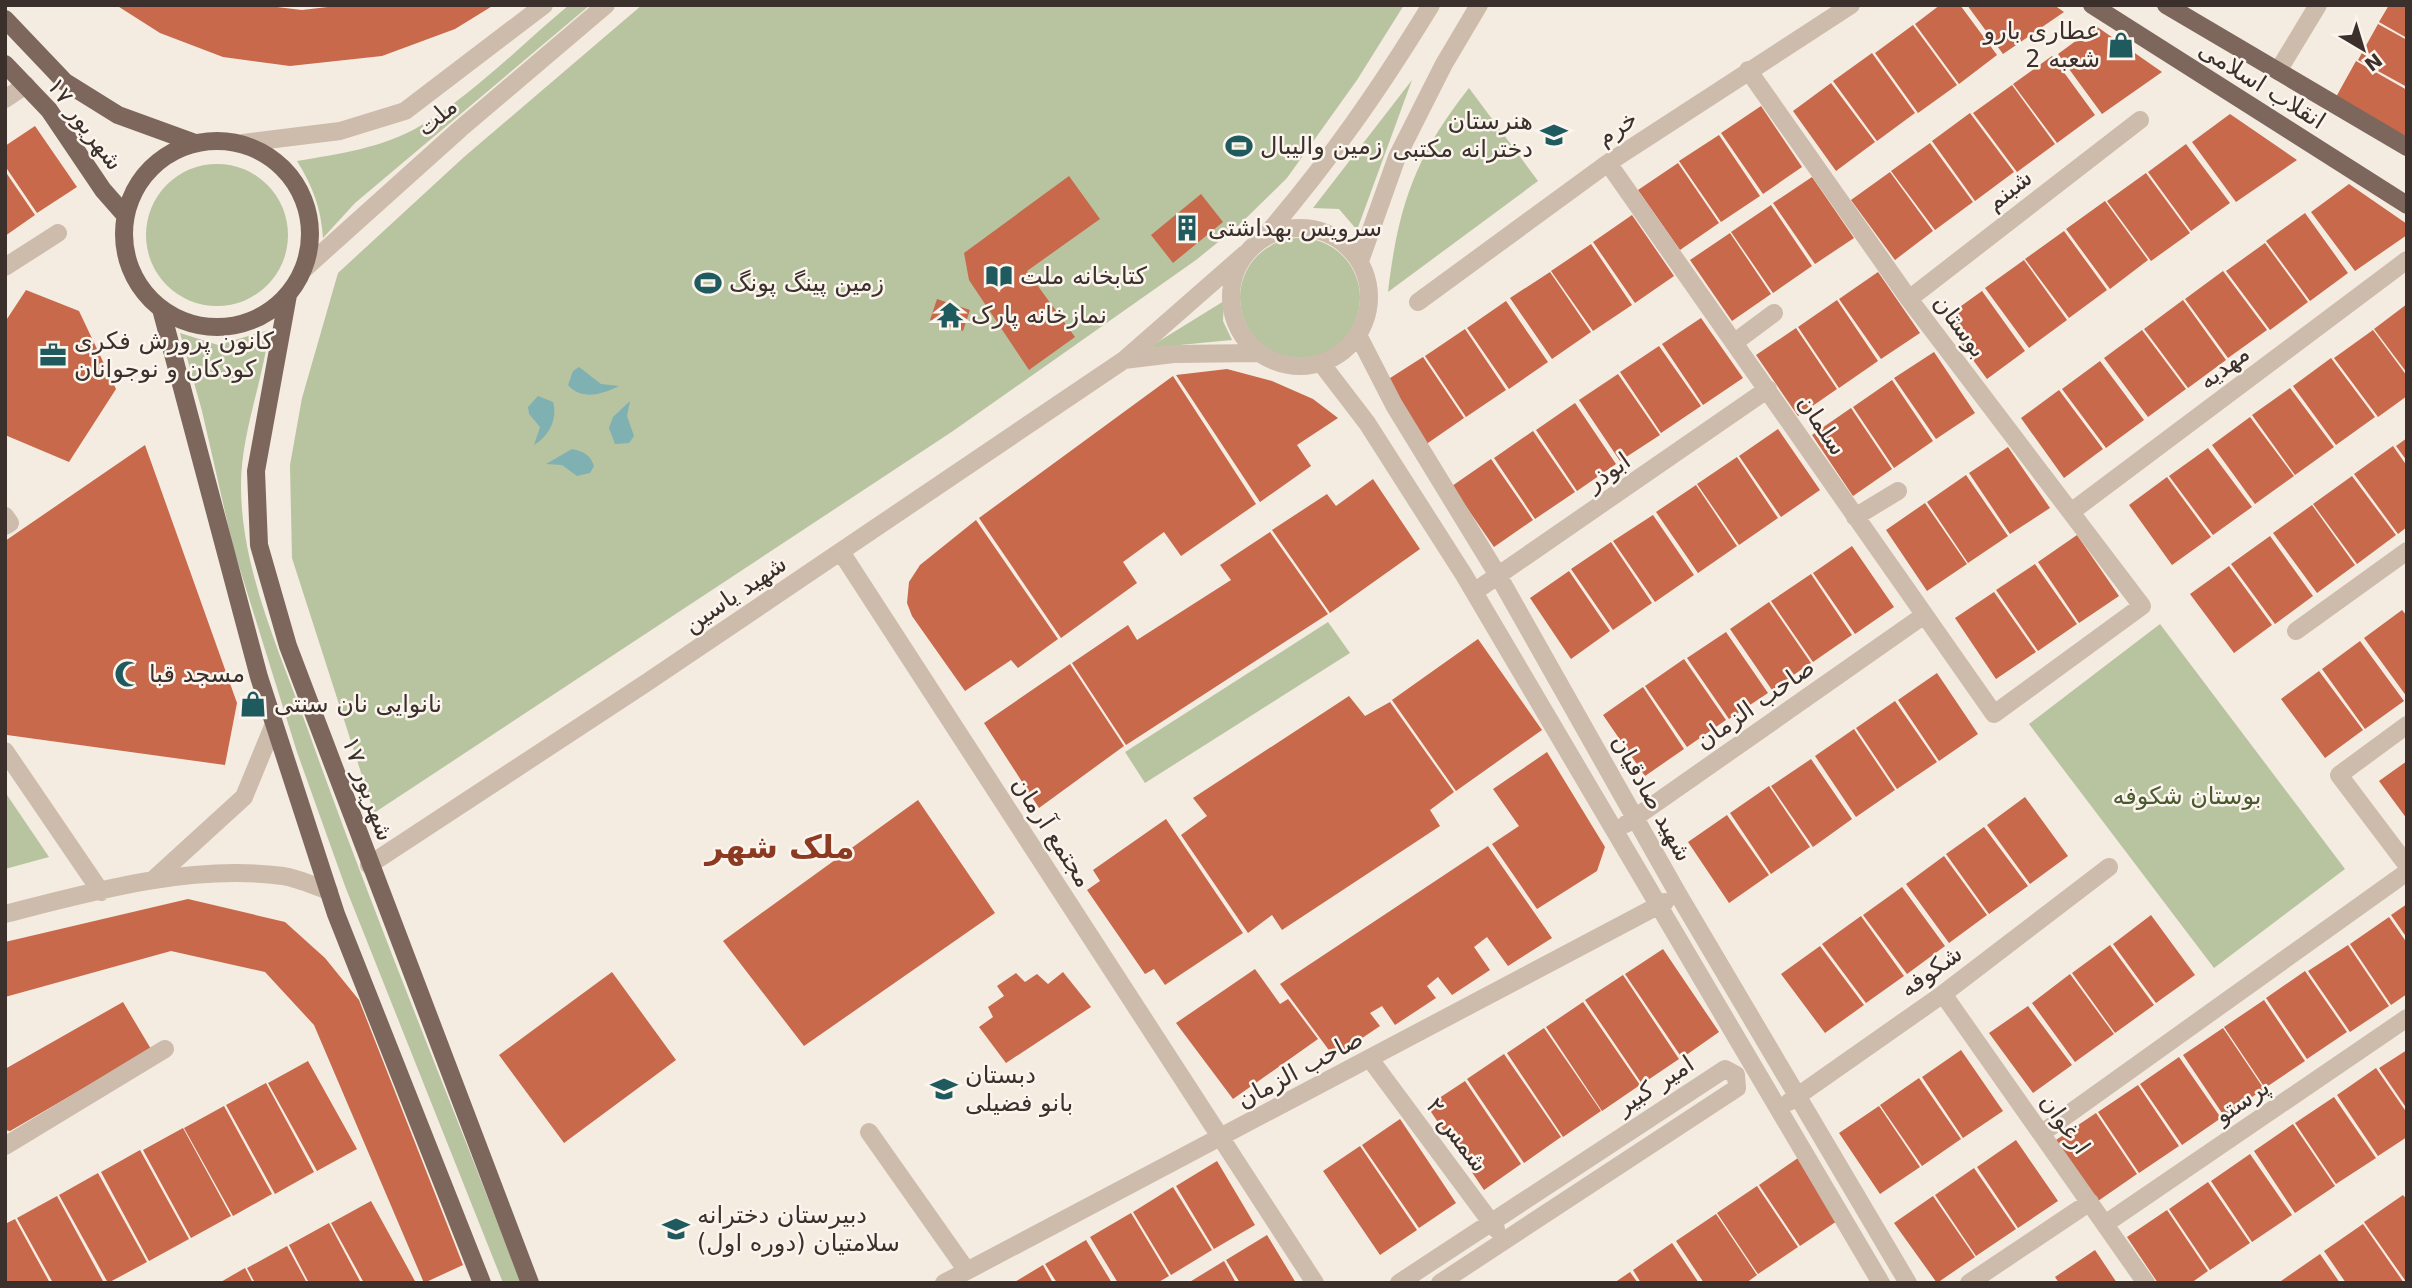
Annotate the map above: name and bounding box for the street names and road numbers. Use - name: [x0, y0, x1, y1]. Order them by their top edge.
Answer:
- street label: انقلاب اسلامی: [2194, 35, 2330, 135]
- street label: ۱۷ شهریور: [41, 72, 129, 176]
- street label: ملت: [411, 92, 463, 142]
- street label: خرم: [1591, 104, 1643, 152]
- street label: شبنم: [1980, 163, 2038, 217]
- street label: بوستان: [1927, 289, 1993, 363]
- street label: مهدیه: [2193, 339, 2255, 395]
- street label: سلمان: [1792, 389, 1852, 461]
- street label: ابوذر: [1579, 447, 1636, 498]
- street label: شهید یاسین: [678, 549, 792, 639]
- street label: صاحب الزمان: [1690, 653, 1820, 755]
- street label: شهید صادقیان: [1606, 730, 1698, 866]
- street label: ۱۷ شهریور: [336, 733, 400, 845]
- street label: مجتمع آرمان: [1006, 771, 1099, 892]
- street label: شکوفه: [1894, 939, 1968, 1003]
- street label: صاحب الزمان: [1232, 1024, 1368, 1114]
- street label: امیر کبیر: [1610, 1050, 1699, 1121]
- street label: پرستو: [2209, 1073, 2275, 1130]
- street label: ارغوان: [2034, 1088, 2096, 1160]
- street label: شمس ۲: [1420, 1093, 1494, 1177]

